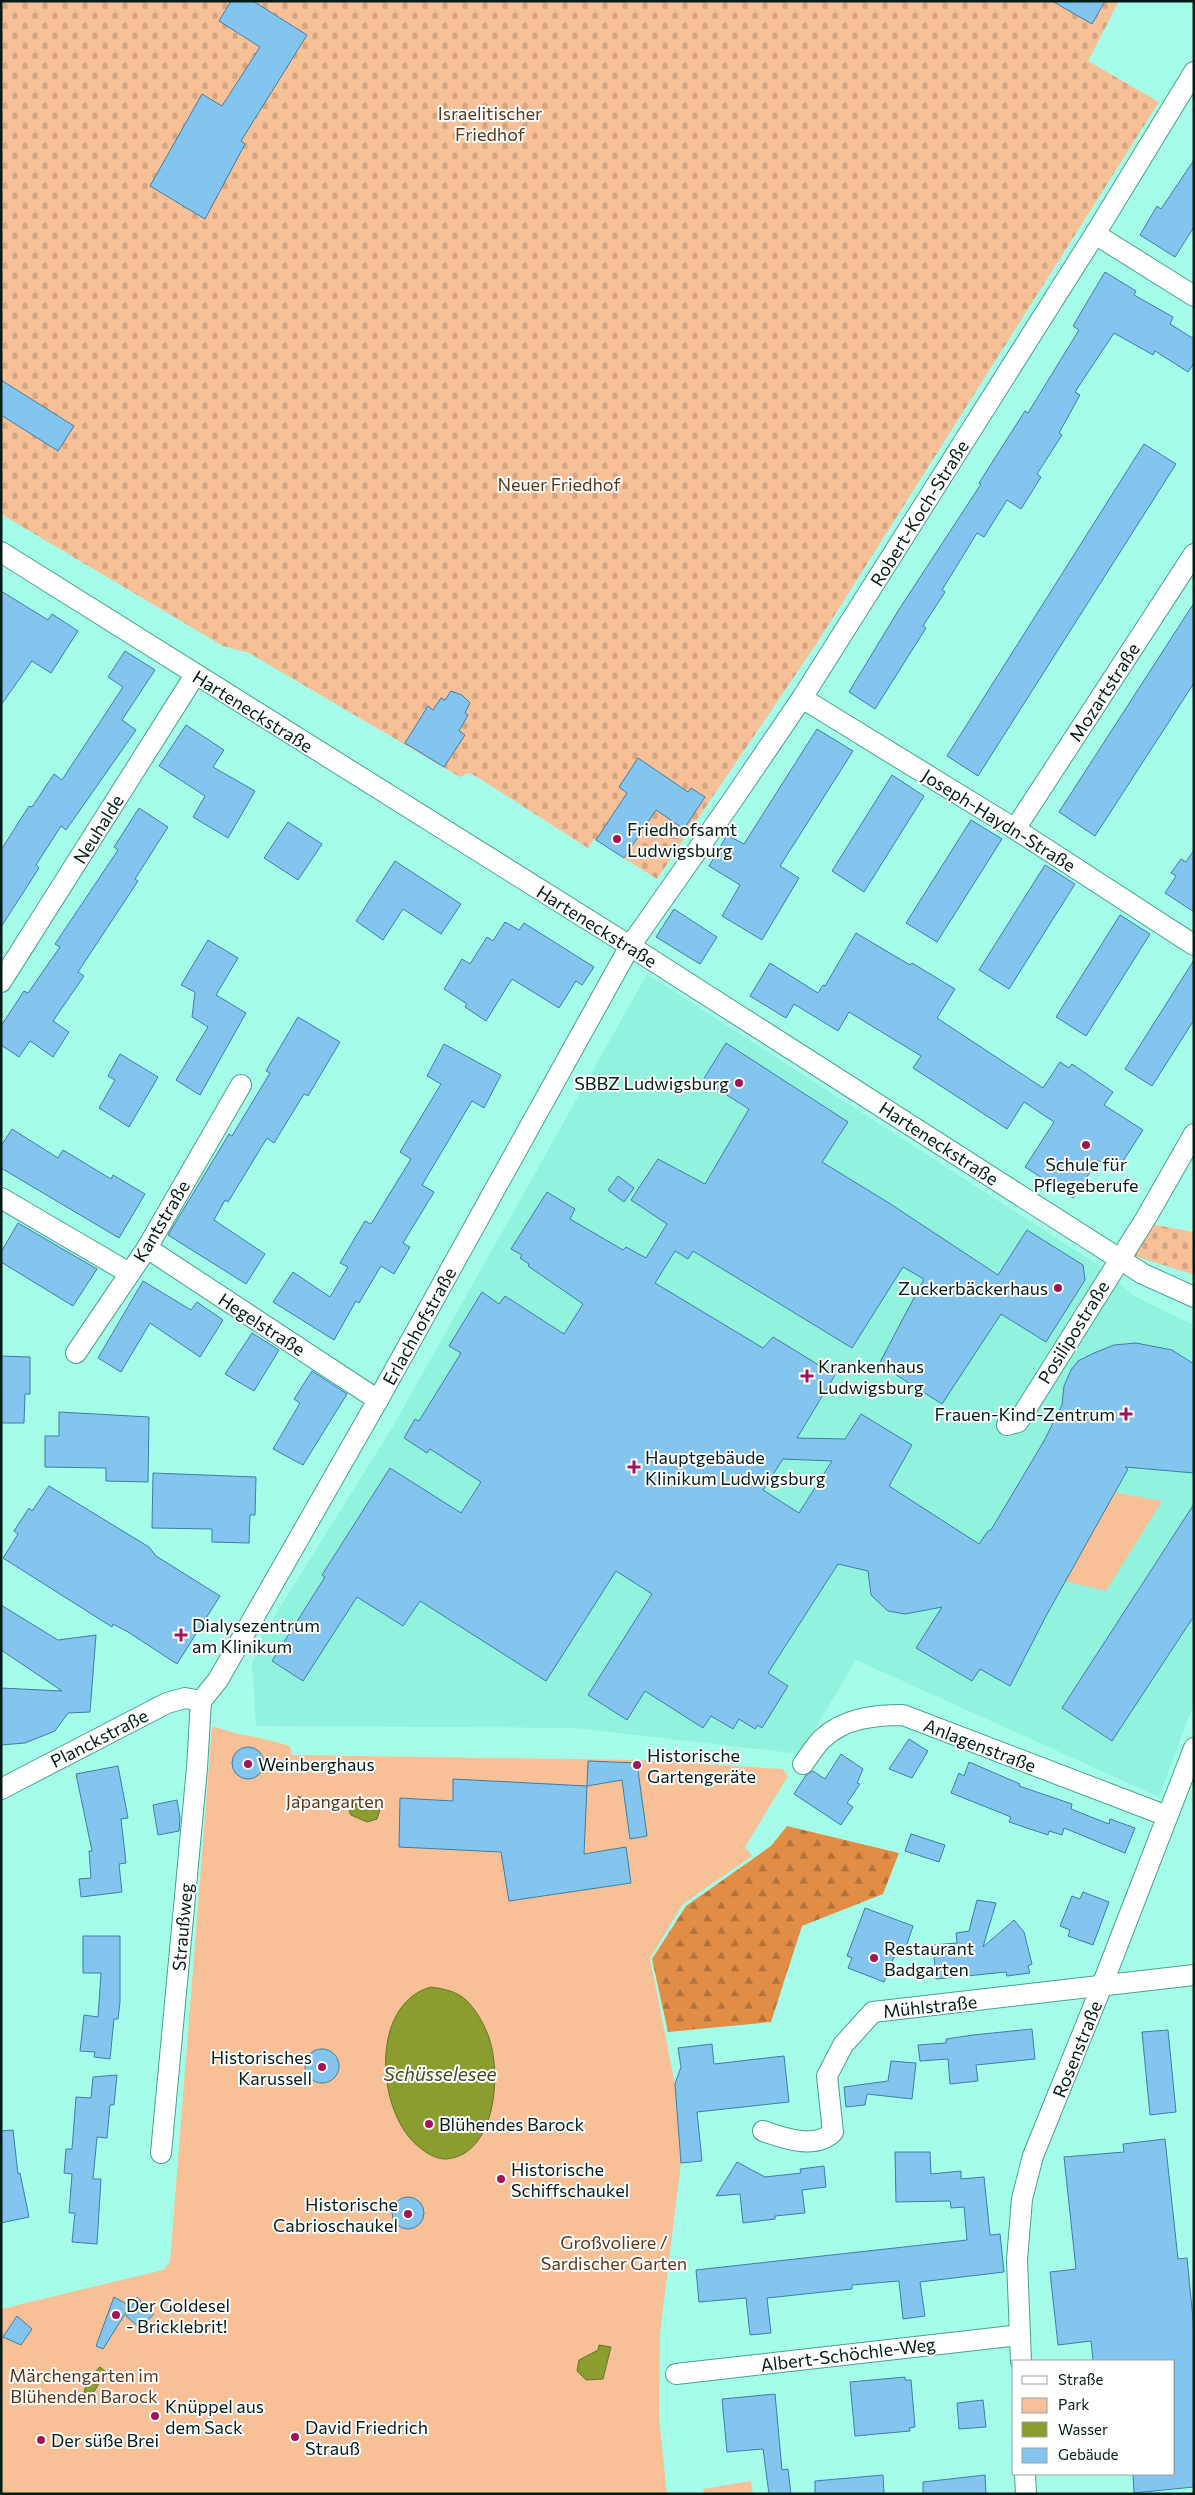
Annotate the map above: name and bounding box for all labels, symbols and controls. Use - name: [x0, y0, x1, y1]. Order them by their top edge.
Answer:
- park label: Israelitischer Friedhof: [438, 102, 542, 145]
- street label: Robert-Koch-Straße: [865, 436, 973, 590]
- park label: Neuer Friedhof: [497, 473, 621, 495]
- street label: Mozartstraße: [1064, 639, 1144, 745]
- street label: Harteneckstraße: [189, 665, 317, 757]
- street label: Joseph-Haydn-Straße: [918, 764, 1080, 876]
- street label: Neuhalde: [68, 790, 128, 868]
- place label: Friedhofsamt Ludwigsburg: [627, 818, 737, 861]
- marker: Friedhofsamt Ludwigsburg: [611, 833, 623, 845]
- street label: Harteneckstraße: [533, 880, 661, 972]
- place label: SBBZ Ludwigsburg: [574, 1072, 729, 1094]
- marker: SBBZ Ludwigsburg: [733, 1077, 745, 1089]
- street label: Harteneckstraße: [875, 1096, 1003, 1190]
- marker: Schule für Pflegeberufe: [1080, 1139, 1092, 1151]
- place label: Schule für Pflegeberufe: [1033, 1153, 1139, 1196]
- street label: Kantstraße: [128, 1176, 194, 1266]
- street label: Erlachhofstraße: [378, 1263, 460, 1389]
- street label: Posilipostraße: [1033, 1276, 1113, 1388]
- place label: Zuckerbäckerhaus: [898, 1277, 1048, 1299]
- marker: Zuckerbäckerhaus: [1052, 1282, 1064, 1294]
- street label: Hegelstraße: [215, 1288, 309, 1360]
- place label: Krankenhaus Ludwigsburg: [818, 1355, 924, 1398]
- marker: Krankenhaus Ludwigsburg: [800, 1369, 814, 1383]
- place label: Frauen-Kind-Zentrum: [935, 1403, 1115, 1425]
- marker: Frauen-Kind-Zentrum: [1119, 1407, 1133, 1421]
- place label: Hauptgebäude Klinikum Ludwigsburg: [645, 1446, 826, 1489]
- marker: Hauptgebäude Klinikum Ludwigsburg: [627, 1460, 641, 1474]
- place label: Dialysezentrum am Klinikum: [192, 1614, 320, 1657]
- marker: Dialysezentrum am Klinikum: [174, 1628, 188, 1642]
- street label: Planckstraße: [47, 1704, 151, 1772]
- street label: Anlagenstraße: [921, 1714, 1039, 1776]
- place label: Historische Gartengeräte: [647, 1744, 756, 1787]
- place label: Weinberghaus: [258, 1753, 375, 1775]
- marker: Weinberghaus: [242, 1758, 254, 1770]
- marker: Historische Gartengeräte: [631, 1759, 643, 1771]
- park label: Japangarten: [286, 1790, 384, 1812]
- street label: Straußweg: [167, 1882, 197, 1972]
- place label: Restaurant Badgarten: [884, 1937, 974, 1980]
- marker: Restaurant Badgarten: [868, 1952, 880, 1964]
- street label: Mühlstraße: [882, 1990, 978, 2022]
- street label: Rosenstraße: [1048, 1997, 1106, 2101]
- place label: Historisches Karussell: [211, 2046, 312, 2089]
- marker: Historisches Karussell: [316, 2061, 328, 2073]
- water label: Schüsselesee: [384, 2062, 496, 2085]
- place label: Blühendes Barock: [439, 2113, 584, 2135]
- marker: Blühendes Barock: [423, 2118, 435, 2130]
- place label: Historische Schiffschaukel: [511, 2158, 629, 2201]
- marker: Historische Schiffschaukel: [495, 2173, 507, 2185]
- place label: Historische Cabrioschaukel: [273, 2193, 398, 2236]
- marker: Historische Cabrioschaukel: [402, 2208, 414, 2220]
- park label: Großvoliere / Sardischer Garten: [541, 2231, 687, 2274]
- place label: Der Goldesel - Bricklebrit!: [126, 2294, 230, 2337]
- marker: Der Goldesel - Bricklebrit!: [110, 2309, 122, 2321]
- street label: Albert-Schöchle-Weg: [759, 2332, 937, 2376]
- legend: [1012, 2360, 1175, 2475]
- park label: Märchengarten im Blühenden Barock: [9, 2364, 159, 2407]
- text: Straße: [1058, 2370, 1104, 2388]
- place label: Knüppel aus dem Sack: [165, 2395, 264, 2438]
- text: Park: [1058, 2395, 1089, 2413]
- marker: Knüppel aus dem Sack: [149, 2410, 161, 2422]
- place label: David Friedrich Strauß: [305, 2416, 428, 2459]
- text: Wasser: [1058, 2420, 1108, 2438]
- place label: Der süße Brei: [51, 2429, 159, 2451]
- marker: David Friedrich Strauß: [289, 2431, 301, 2443]
- marker: Der süße Brei: [35, 2434, 47, 2446]
- text: Gebäude: [1058, 2445, 1119, 2463]

